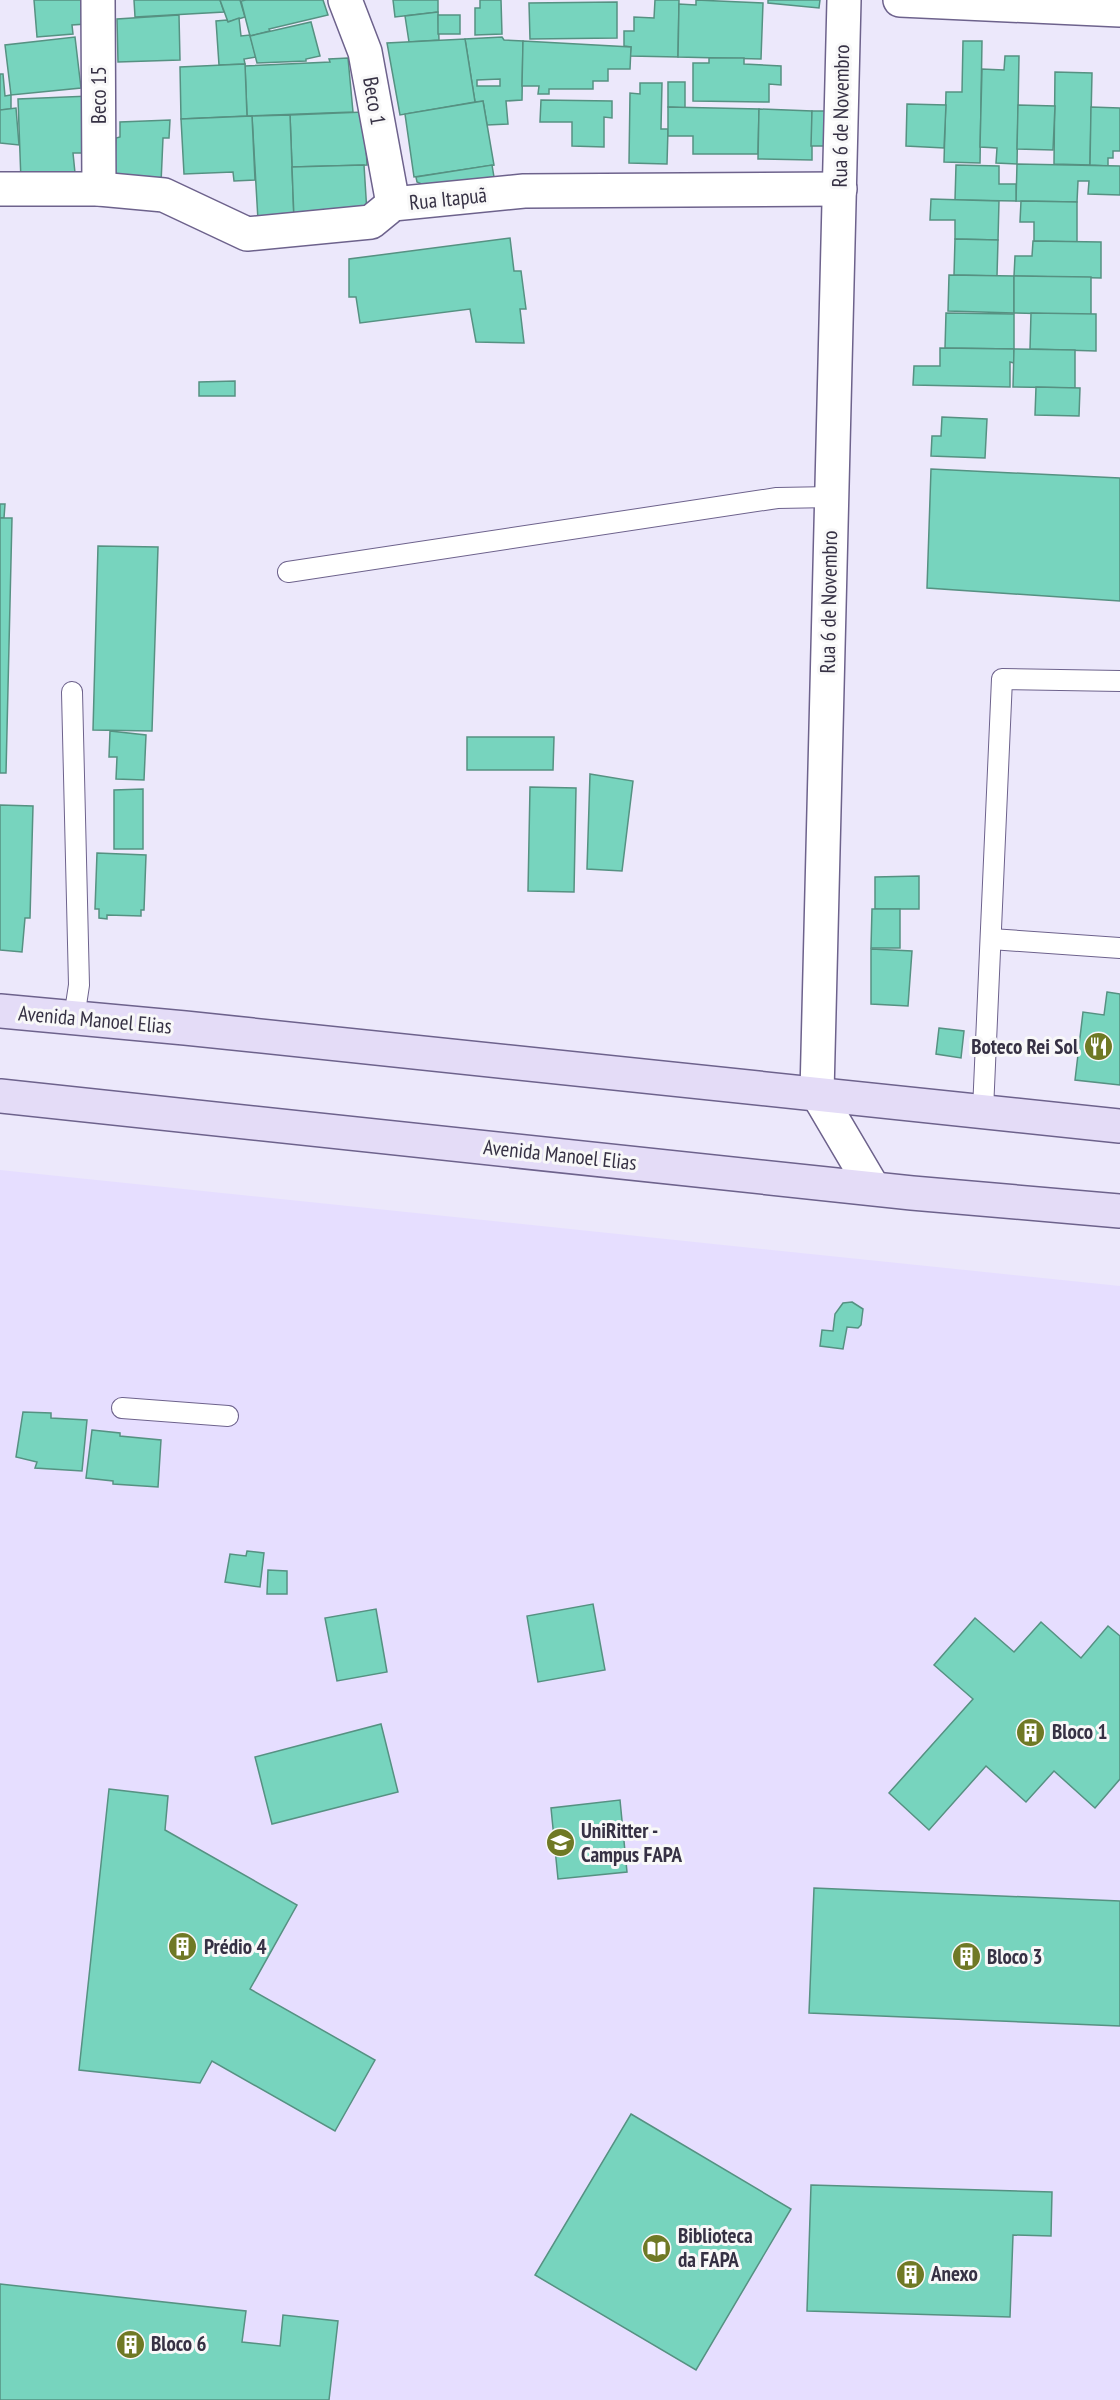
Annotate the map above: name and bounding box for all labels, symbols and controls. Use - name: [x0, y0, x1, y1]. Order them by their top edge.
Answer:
- street label: Rua 6 de Novembro: [826, 44, 855, 188]
- street label: Beco 15: [85, 66, 112, 124]
- street label: Beco 1: [357, 75, 392, 127]
- street label: Rua Itapuã: [408, 181, 488, 216]
- street label: Rua 6 de Novembro: [814, 530, 843, 674]
- street label: Avenida Manoel Elias: [17, 999, 173, 1040]
- restaurant icon: Boteco Rei Sol: [1083, 1031, 1115, 1063]
- place label: Boteco Rei Sol: [971, 1033, 1079, 1060]
- street label: Avenida Manoel Elias: [482, 1133, 638, 1176]
- building icon: Bloco 1: [1015, 1716, 1047, 1748]
- place label: Bloco 1: [1052, 1718, 1108, 1745]
- place label: UniRitter - Campus FAPA: [581, 1817, 682, 1868]
- school or university icon: UniRitter - Campus FAPA: [544, 1827, 576, 1859]
- building icon: Prédio 4: [167, 1931, 199, 1963]
- place label: Prédio 4: [204, 1933, 266, 1960]
- building icon: Bloco 3: [950, 1941, 982, 1973]
- place label: Bloco 3: [987, 1943, 1043, 1970]
- place label: Biblioteca da FAPA: [678, 2222, 753, 2273]
- library icon: Biblioteca da FAPA: [641, 2232, 673, 2264]
- building icon: Anexo: [894, 2258, 926, 2290]
- place label: Anexo: [930, 2260, 978, 2287]
- building icon: Bloco 6: [114, 2328, 146, 2360]
- place label: Bloco 6: [151, 2330, 207, 2357]

